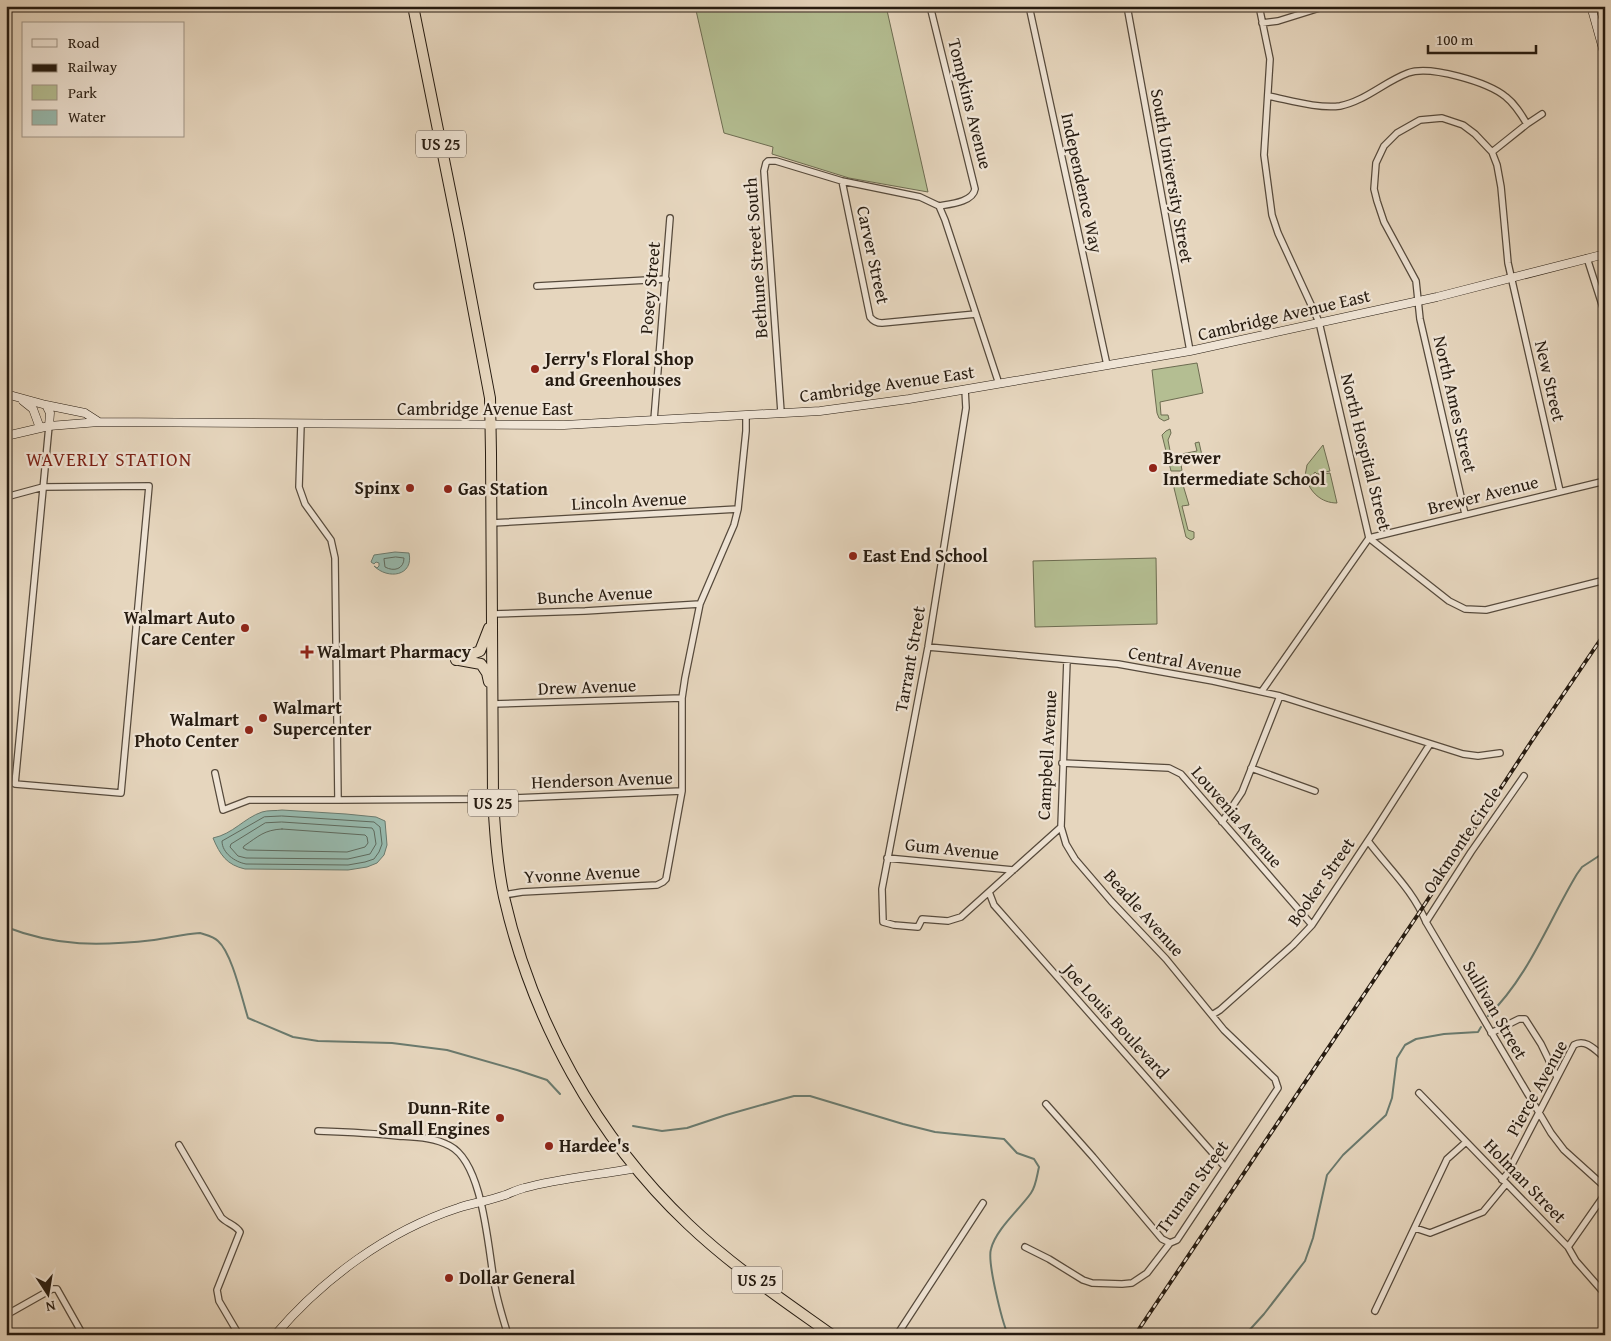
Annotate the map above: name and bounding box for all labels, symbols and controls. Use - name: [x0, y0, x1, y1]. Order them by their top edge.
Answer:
- legend: [22, 22, 185, 138]
- scale bar: [1428, 22, 1536, 54]
- text: 100 m: [1436, 29, 1474, 50]
- text: Road: [68, 32, 99, 53]
- street label: Tompkins Avenue: [941, 36, 1000, 172]
- text: Railway: [68, 56, 118, 77]
- text: Park: [68, 82, 97, 103]
- street label: South University Street: [1144, 87, 1201, 266]
- text: Water: [68, 106, 106, 127]
- street label: Independence Way: [1054, 110, 1111, 255]
- road number: US 25: [416, 130, 466, 158]
- street label: Bethune Street South: [736, 177, 775, 339]
- street label: Carver Street: [850, 203, 897, 307]
- street label: Posey Street: [632, 240, 667, 335]
- street label: Cambridge Avenue East: [1195, 281, 1373, 347]
- street label: North Ames Street: [1427, 333, 1484, 476]
- street label: New Street: [1528, 338, 1573, 425]
- place label: Jerry's Floral Shop and Greenhouses: [542, 345, 694, 393]
- street label: Cambridge Avenue East: [798, 358, 977, 409]
- marker: Jerry's Floral Shop and Greenhouses: [529, 363, 541, 375]
- street label: North Hospital Street: [1334, 370, 1399, 534]
- street label: Cambridge Avenue East: [397, 395, 574, 422]
- place label: Brewer Intermediate School: [1163, 444, 1326, 492]
- district label: WAVERLY STATION: [26, 445, 192, 473]
- marker: Brewer Intermediate School: [1147, 462, 1159, 474]
- street label: Brewer Avenue: [1425, 468, 1541, 521]
- place label: Spinx: [355, 474, 400, 501]
- place label: Gas Station: [458, 475, 548, 502]
- marker: Spinx: [404, 482, 416, 494]
- marker: Gas Station: [442, 483, 454, 495]
- street label: Lincoln Avenue: [571, 484, 687, 517]
- place label: East End School: [863, 542, 988, 569]
- marker: East End School: [847, 550, 859, 562]
- street label: Bunche Avenue: [537, 578, 653, 611]
- street label: Tarrant Street: [887, 603, 932, 714]
- place label: Walmart Auto Care Center: [124, 604, 236, 652]
- marker: Walmart Auto Care Center: [239, 622, 251, 634]
- place label: Walmart Pharmacy: [317, 638, 472, 665]
- street label: Central Avenue: [1126, 638, 1244, 685]
- marker: Walmart Pharmacy: [301, 646, 313, 658]
- street label: Drew Avenue: [537, 671, 637, 702]
- street label: Campbell Avenue: [1030, 689, 1063, 821]
- place label: Walmart Supercenter: [273, 694, 372, 742]
- place label: Walmart Photo Center: [134, 706, 240, 754]
- marker: Walmart Supercenter: [257, 712, 269, 724]
- marker: Walmart Photo Center: [243, 724, 255, 736]
- street label: Louvenia Avenue: [1185, 760, 1289, 874]
- street label: Henderson Avenue: [531, 764, 673, 795]
- street label: Oakmonte Circle: [1416, 781, 1508, 899]
- road number: US 25: [468, 790, 518, 816]
- street label: Gum Avenue: [904, 830, 1000, 867]
- street label: Booker Street: [1280, 831, 1361, 932]
- street label: Yvonne Avenue: [523, 857, 641, 890]
- street label: Beadle Avenue: [1098, 863, 1191, 962]
- street label: Joe Louis Boulevard: [1056, 955, 1176, 1085]
- street label: Sullivan Street: [1456, 955, 1535, 1065]
- street label: Pierce Avenue: [1499, 1035, 1574, 1141]
- place label: Dunn-Rite Small Engines: [378, 1094, 490, 1142]
- marker: Dunn-Rite Small Engines: [494, 1112, 506, 1124]
- place label: Hardee's: [559, 1132, 630, 1159]
- street label: Holman Street: [1478, 1132, 1573, 1230]
- street label: Truman Street: [1148, 1134, 1235, 1239]
- marker: Hardee's: [543, 1140, 555, 1152]
- place label: Dollar General: [459, 1264, 576, 1291]
- road number: US 25: [732, 1266, 782, 1294]
- north arrow: [22, 1268, 72, 1318]
- marker: Dollar General: [443, 1272, 455, 1284]
- text: N: [43, 1296, 57, 1318]

